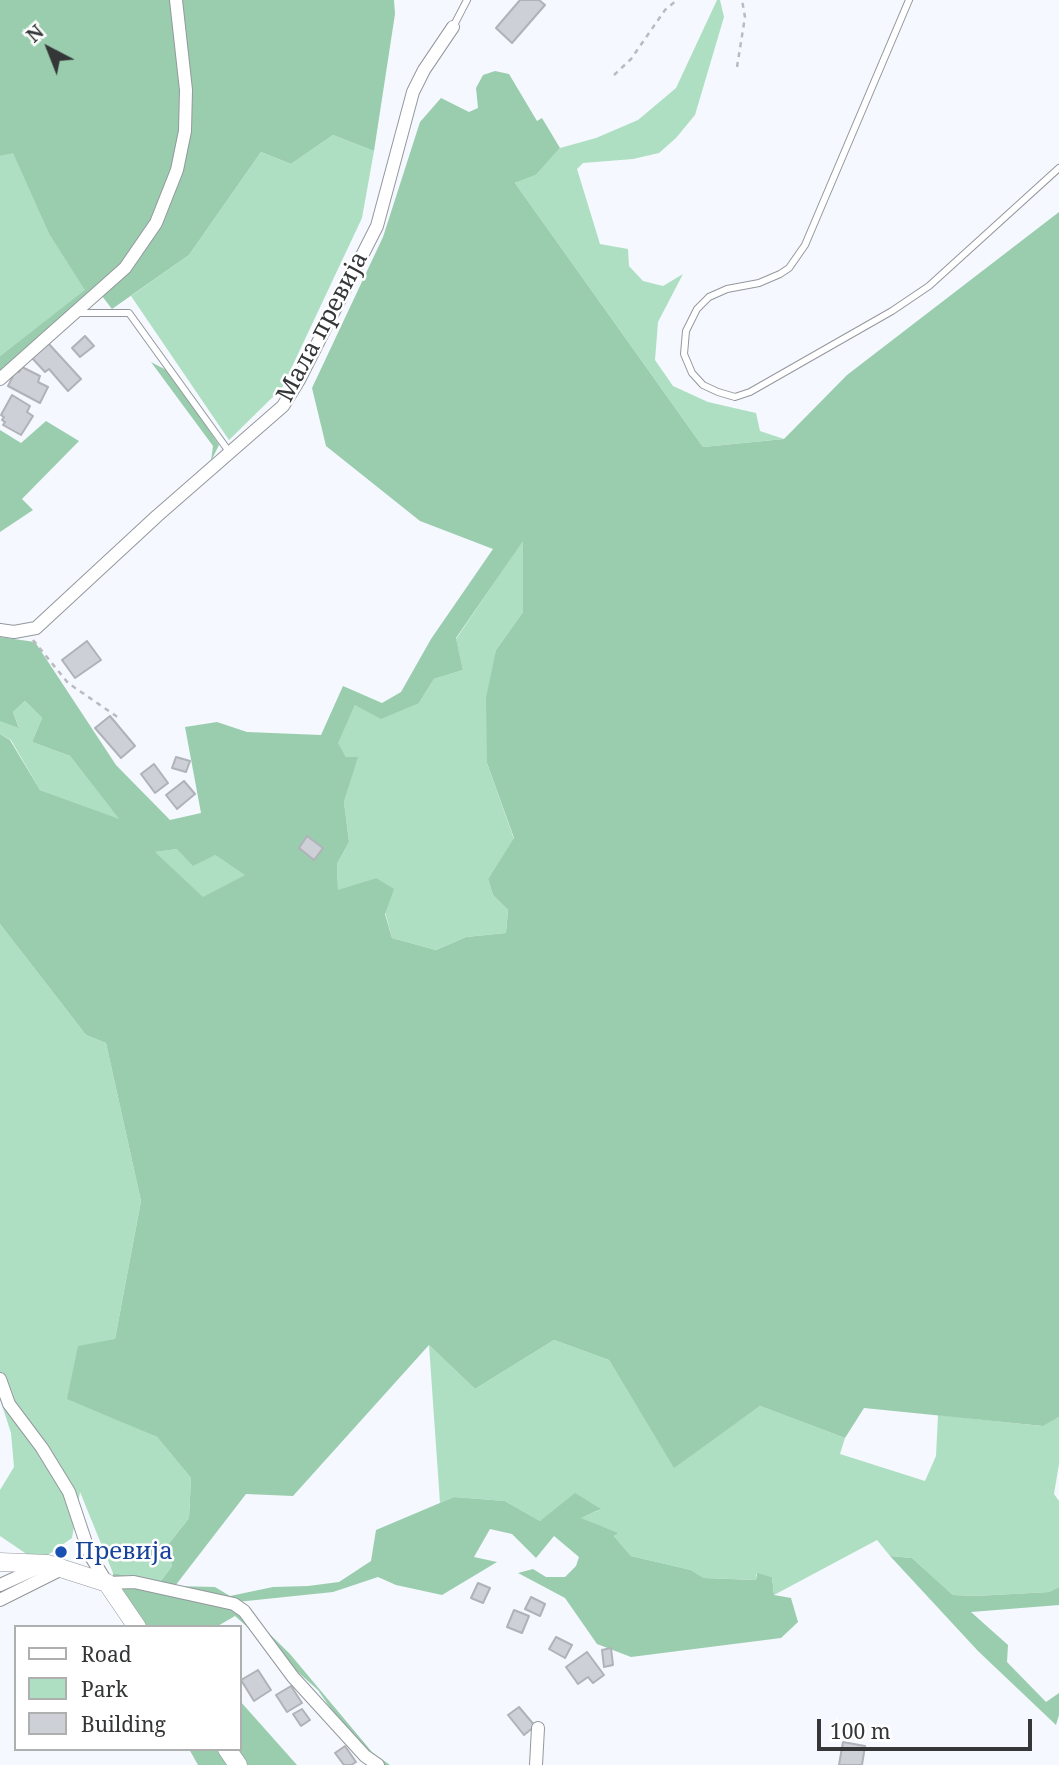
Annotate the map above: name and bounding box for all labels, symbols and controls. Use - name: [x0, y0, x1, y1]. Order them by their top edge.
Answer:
- north arrow: [14, 14, 84, 84]
- text: N: [21, 19, 49, 48]
- street label: Мала превија: [271, 247, 375, 407]
- place label: Превија: [75, 1538, 173, 1566]
- marker: Превија: [53, 1544, 69, 1560]
- legend: [14, 1625, 242, 1751]
- text: Road: [81, 1640, 132, 1668]
- text: Park: [81, 1675, 128, 1703]
- scale bar: [821, 1706, 1036, 1750]
- text: Building: [81, 1710, 166, 1738]
- text: 100 m: [830, 1717, 891, 1745]

